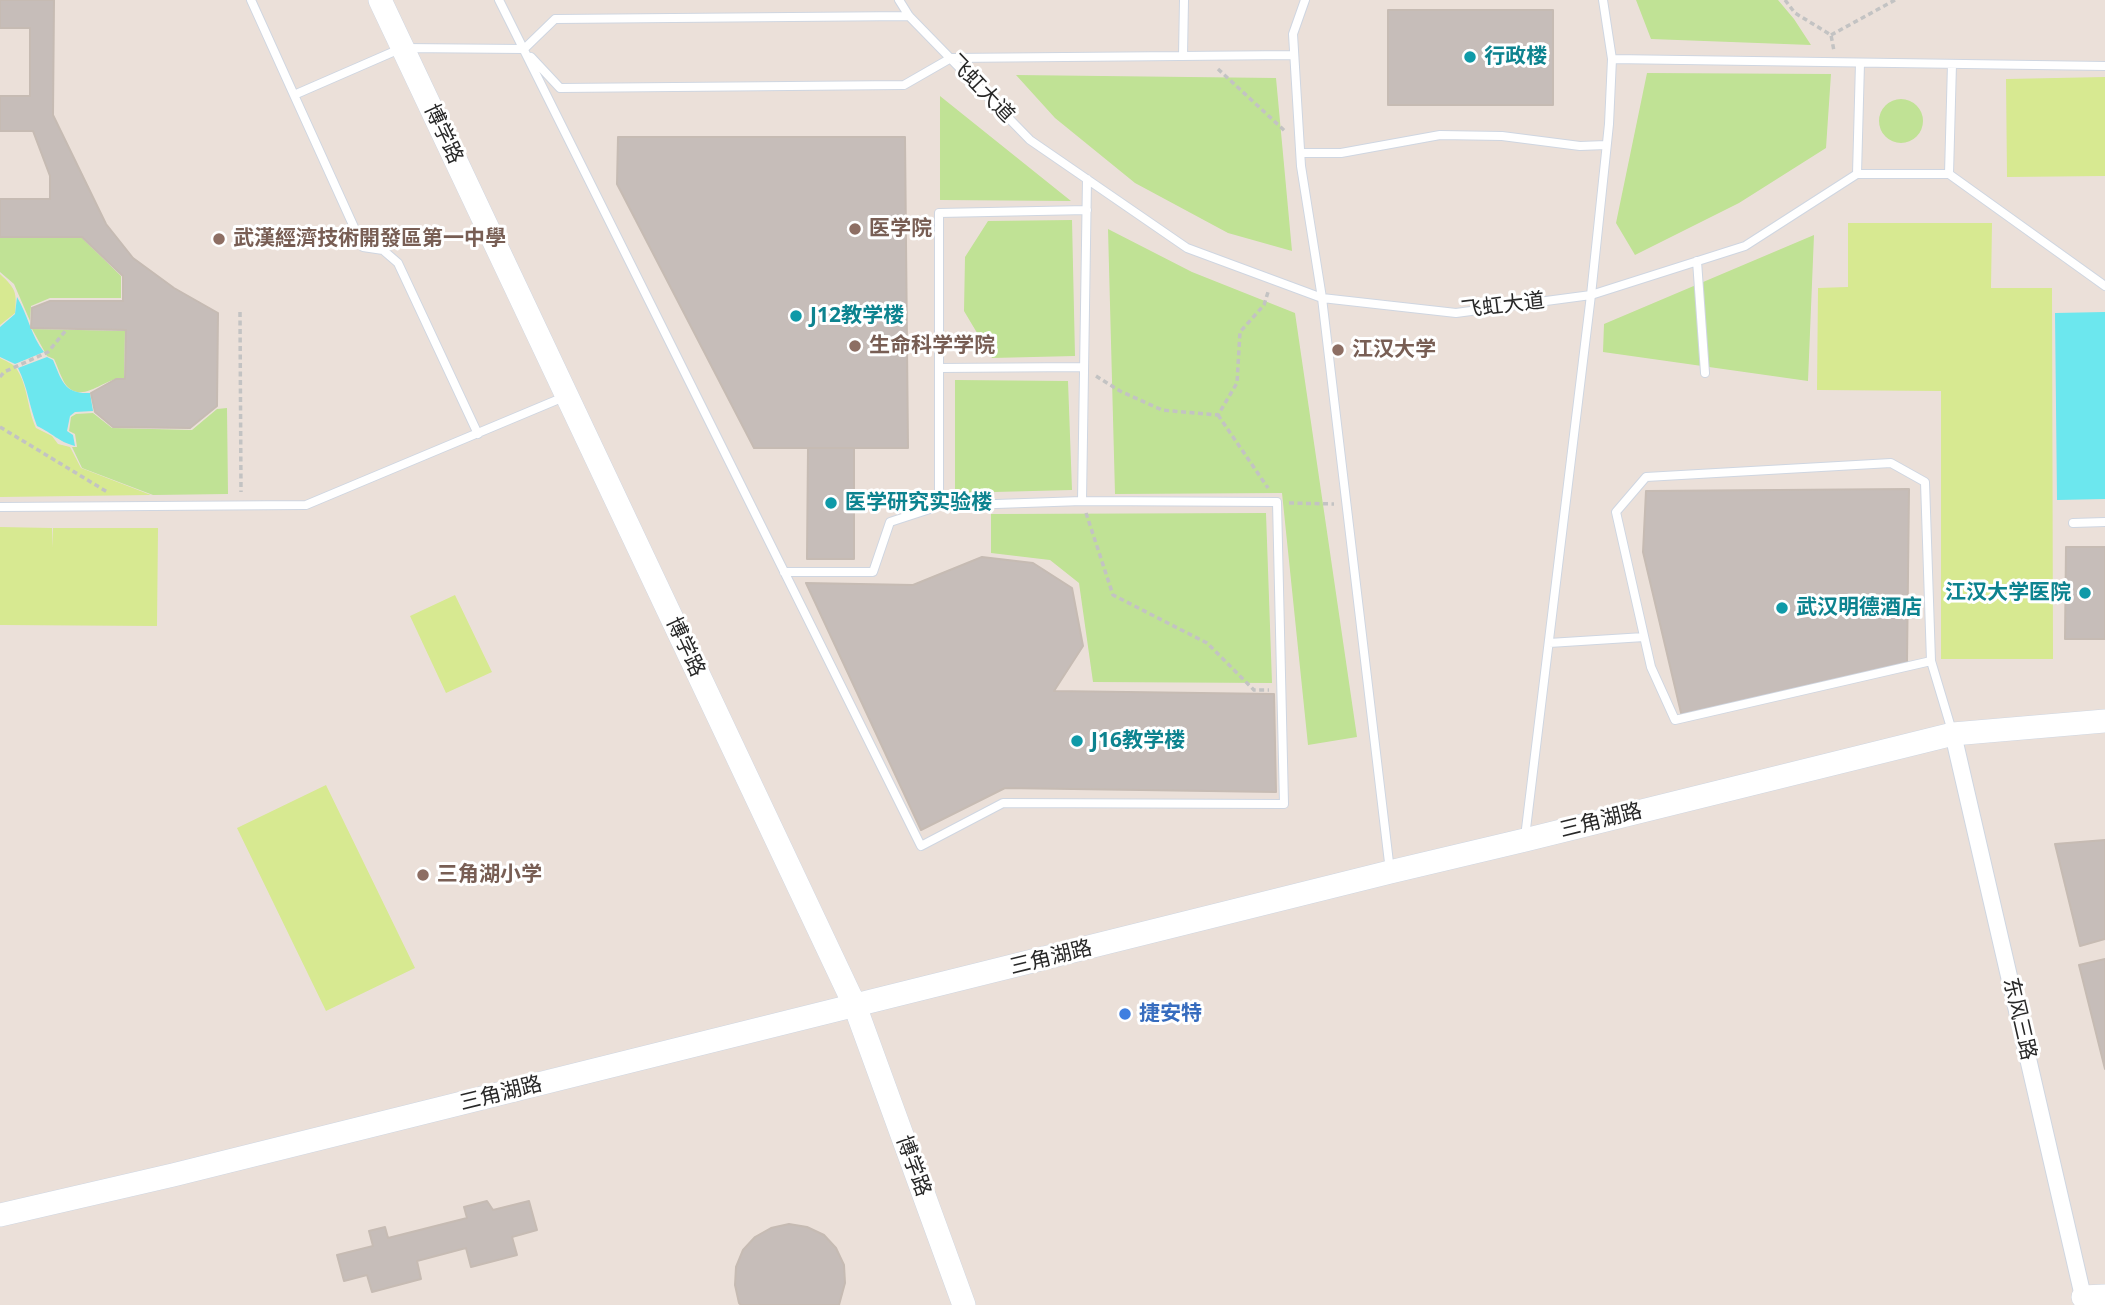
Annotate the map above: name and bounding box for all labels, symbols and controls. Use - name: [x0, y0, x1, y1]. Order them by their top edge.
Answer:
- place label: 行政楼: [1484, 44, 1547, 70]
- marker: 行政楼: [1462, 49, 1478, 65]
- street label: 飞虹大道: [943, 50, 1019, 128]
- street label: 博学路: [418, 100, 468, 168]
- place label: 医学院: [869, 216, 932, 242]
- marker: 医学院: [847, 221, 863, 237]
- place label: 武漢經濟技術開發區第一中學: [233, 226, 506, 252]
- marker: 武漢經濟技術開發區第一中學: [211, 231, 227, 247]
- street label: 飞虹大道: [1460, 288, 1546, 324]
- place label: J12教学楼: [810, 303, 904, 329]
- marker: J12教学楼: [788, 308, 804, 324]
- place label: 生命科学学院: [869, 333, 995, 359]
- place label: 江汉大学: [1352, 337, 1436, 363]
- marker: 生命科学学院: [847, 338, 863, 354]
- marker: 江汉大学: [1330, 342, 1346, 358]
- place label: 医学研究实验楼: [845, 490, 992, 516]
- marker: 医学研究实验楼: [823, 495, 839, 511]
- place label: 江汉大学医院: [1945, 580, 2071, 606]
- marker: 江汉大学医院: [2077, 585, 2093, 601]
- place label: 武汉明德酒店: [1796, 595, 1922, 621]
- marker: 武汉明德酒店: [1774, 600, 1790, 616]
- street label: 博学路: [660, 613, 710, 681]
- place label: J16教学楼: [1091, 728, 1185, 754]
- marker: J16教学楼: [1069, 733, 1085, 749]
- street label: 三角湖路: [1557, 799, 1645, 843]
- place label: 三角湖小学: [437, 862, 542, 888]
- marker: 三角湖小学: [415, 867, 431, 883]
- street label: 三角湖路: [1007, 936, 1095, 980]
- street label: 东风三路: [1997, 975, 2041, 1063]
- place label: 捷安特: [1139, 1001, 1202, 1027]
- marker: 捷安特: [1117, 1006, 1133, 1022]
- street label: 三角湖路: [457, 1072, 545, 1116]
- street label: 博学路: [890, 1132, 936, 1200]

